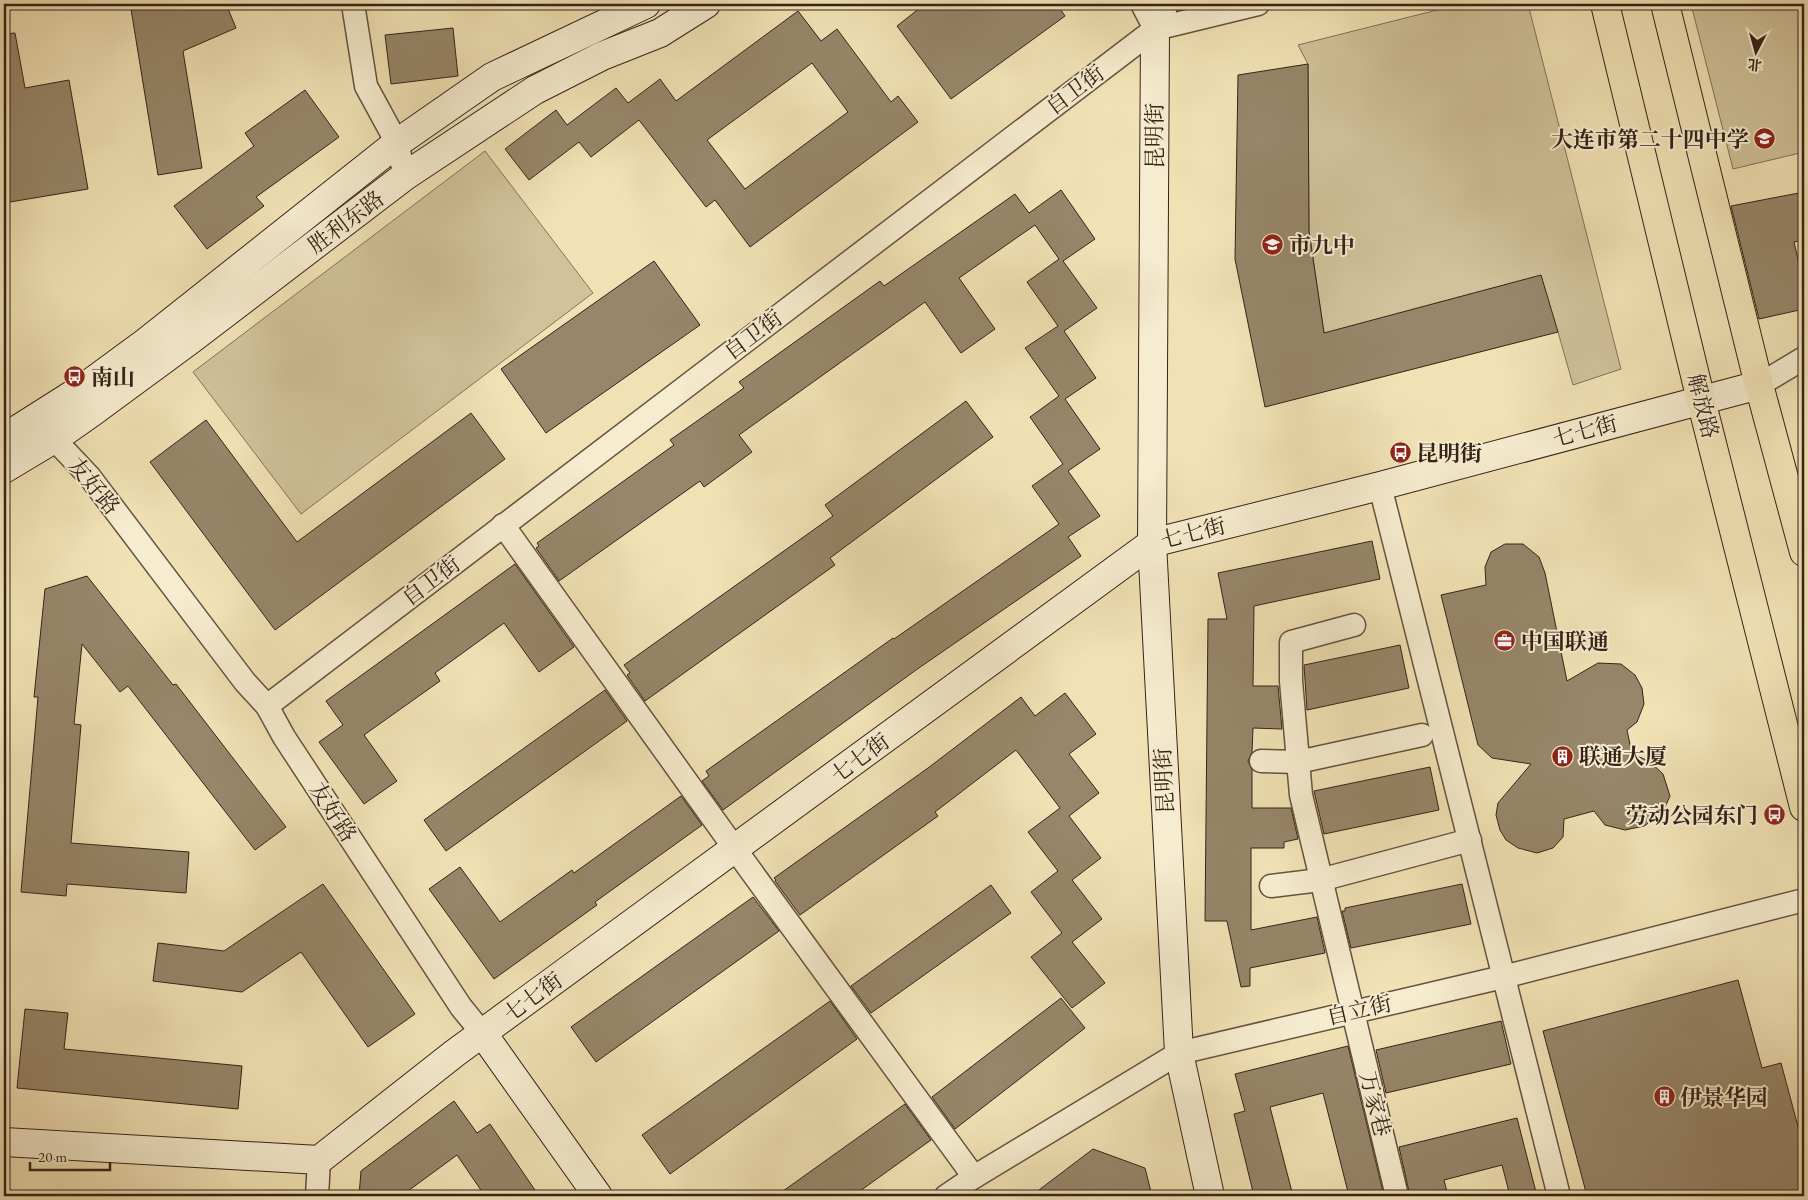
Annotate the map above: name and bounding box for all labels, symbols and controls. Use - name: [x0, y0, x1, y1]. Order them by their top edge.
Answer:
- north arrow: [1730, 28, 1780, 78]
- text: 北: [1747, 55, 1763, 75]
- street label: 自卫街: [1040, 59, 1110, 121]
- street label: 昆明街: [1140, 103, 1169, 169]
- place label: 大连市第二十四中学: [1551, 125, 1749, 154]
- school or university icon: 大连市第二十四中学: [1753, 127, 1777, 151]
- street label: 胜利东路: [302, 184, 390, 260]
- place label: 市九中: [1289, 231, 1355, 260]
- school or university icon: 市九中: [1261, 233, 1285, 257]
- street label: 自卫街: [718, 304, 788, 366]
- place label: 南山: [91, 363, 135, 392]
- bus stop icon: 南山: [63, 365, 87, 389]
- street label: 解放路: [1681, 370, 1725, 442]
- street label: 七七街: [1549, 408, 1621, 454]
- place label: 昆明街: [1416, 439, 1482, 468]
- bus stop icon: 昆明街: [1388, 441, 1412, 465]
- street label: 友好路: [62, 451, 126, 521]
- street label: 七七街: [1157, 511, 1229, 555]
- street label: 自卫街: [396, 550, 466, 612]
- place label: 中国联通: [1521, 627, 1609, 656]
- office icon: 中国联通: [1493, 629, 1517, 653]
- street label: 七七街: [825, 727, 895, 789]
- place label: 联通大厦: [1579, 742, 1667, 771]
- building icon: 联通大厦: [1551, 744, 1575, 768]
- street label: 昆明街: [1148, 747, 1180, 815]
- street label: 友好路: [303, 776, 363, 848]
- place label: 劳动公园东门: [1626, 801, 1758, 830]
- bus stop icon: 劳动公园东门: [1762, 803, 1786, 827]
- street label: 七七街: [498, 966, 568, 1028]
- street label: 自立街: [1324, 988, 1394, 1032]
- street label: 万家巷: [1353, 1068, 1397, 1140]
- place label: 伊景华园: [1680, 1083, 1768, 1112]
- building icon: 伊景华园: [1652, 1085, 1676, 1109]
- scale bar: [30, 1140, 110, 1172]
- text: 20 m: [38, 1147, 67, 1166]

